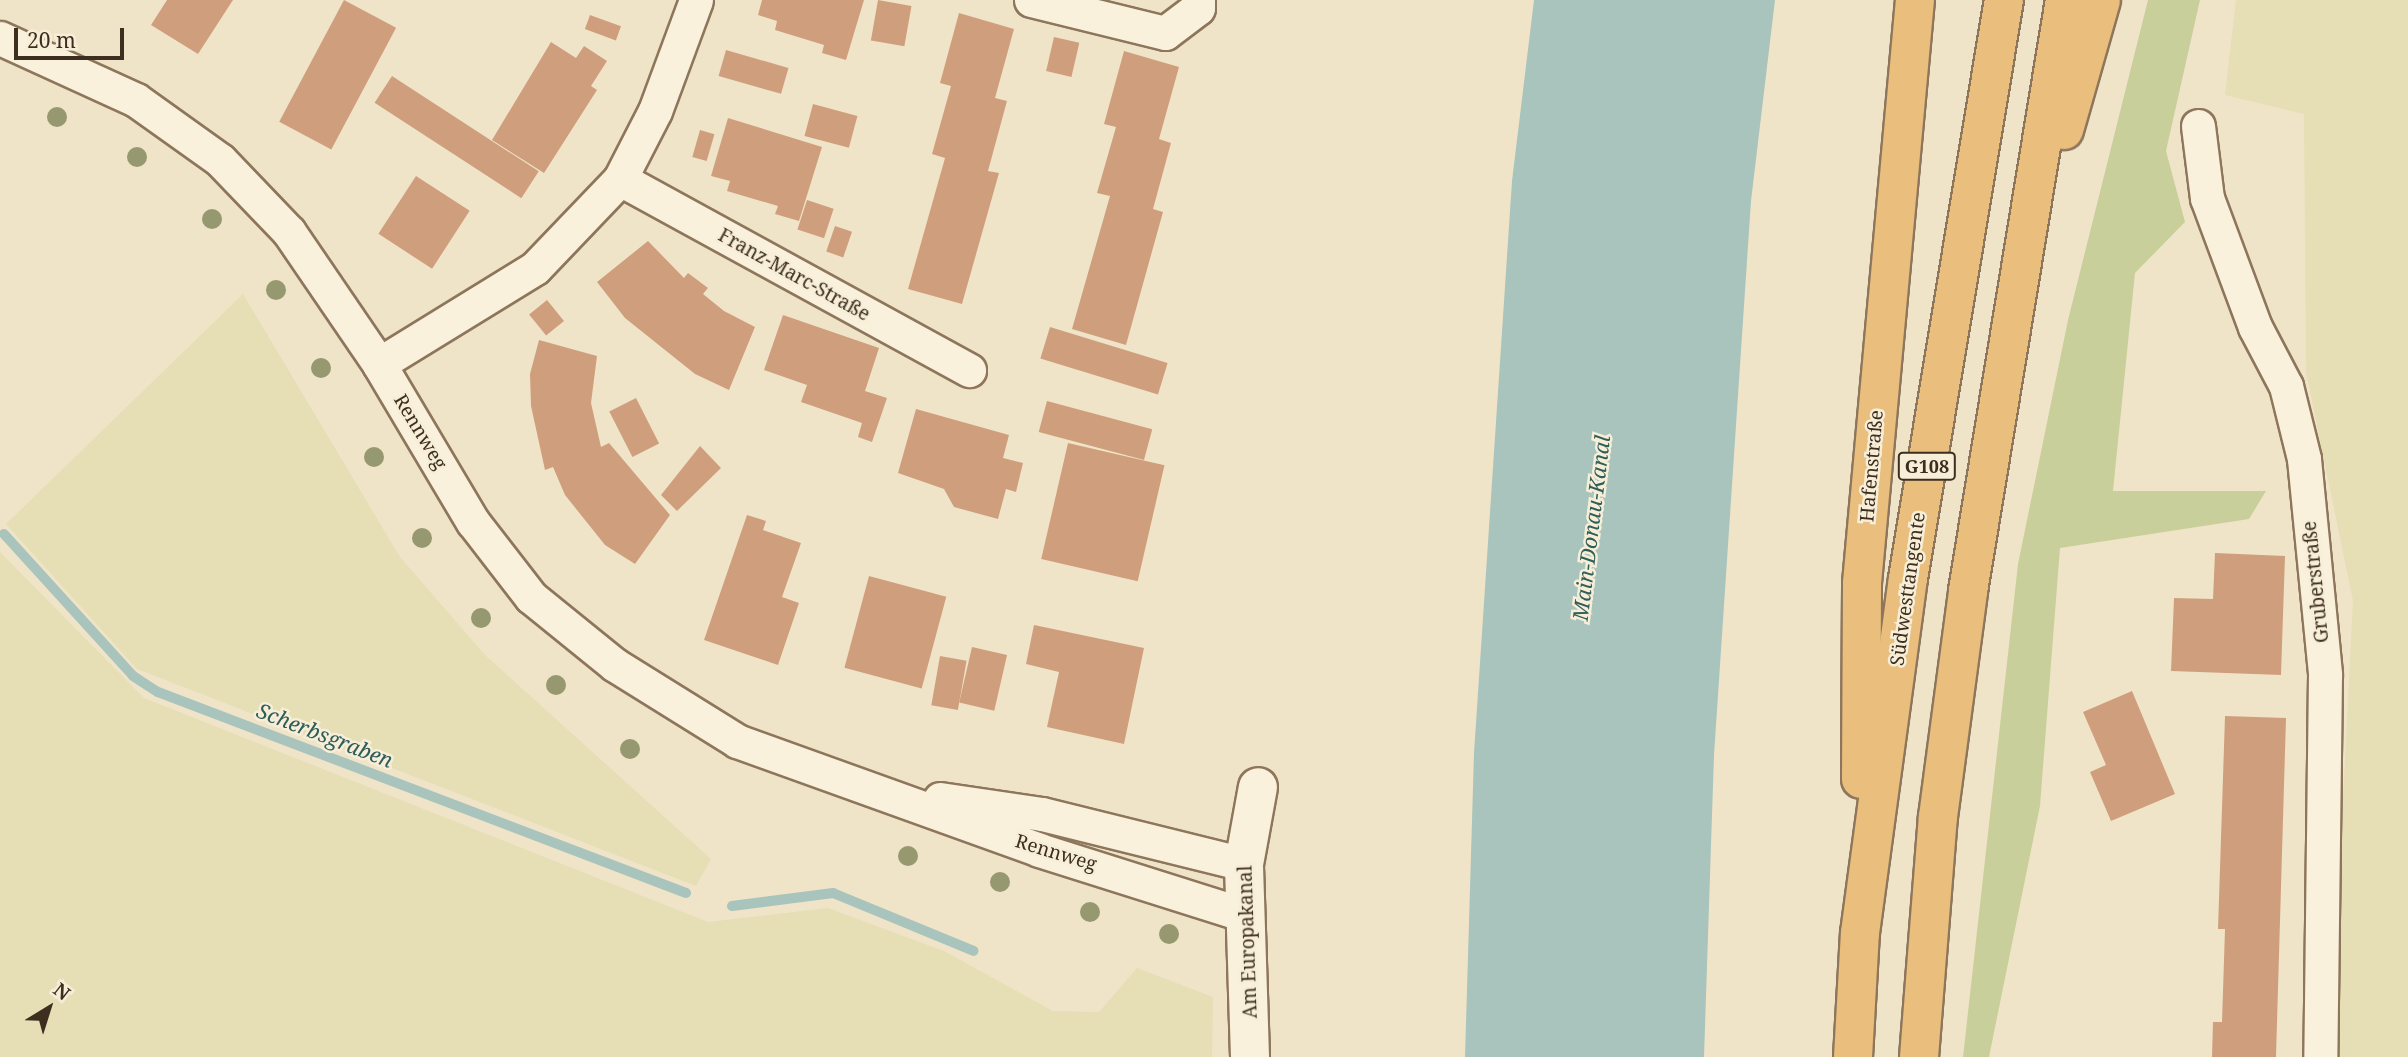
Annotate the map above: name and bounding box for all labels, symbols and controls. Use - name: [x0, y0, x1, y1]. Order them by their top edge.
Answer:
- scale bar: [18, 14, 128, 58]
- text: 20 m: [27, 26, 76, 54]
- street label: Franz-Marc-Straße: [714, 224, 874, 326]
- street label: Rennweg: [389, 390, 451, 474]
- street label: Hafenstraße: [1856, 409, 1888, 523]
- water label: Main-Donau-Kanal: [1567, 434, 1615, 622]
- road number: G108: [1897, 452, 1957, 480]
- street label: Südwesttangente: [1886, 511, 1930, 667]
- street label: Gruberstraße: [2298, 520, 2334, 644]
- water label: Scherbsgraben: [253, 697, 397, 773]
- street label: Rennweg: [1013, 830, 1099, 876]
- street label: Am Europakanal: [1234, 865, 1262, 1019]
- north arrow: [14, 973, 84, 1043]
- text: N: [48, 977, 76, 1006]

